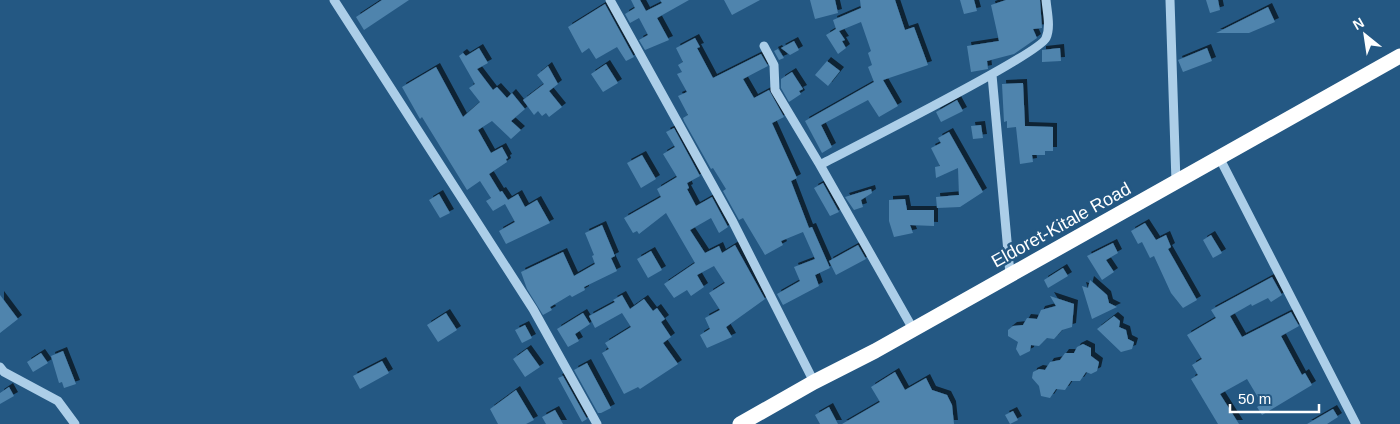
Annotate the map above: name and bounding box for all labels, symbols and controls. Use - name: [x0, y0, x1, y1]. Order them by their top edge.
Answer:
- north arrow: [1340, 10, 1390, 60]
- text: N: [1350, 14, 1367, 33]
- street label: Eldoret-Kitale Road: [988, 178, 1134, 272]
- scale bar: [1230, 382, 1319, 414]
- text: 50 m: [1238, 390, 1271, 407]

